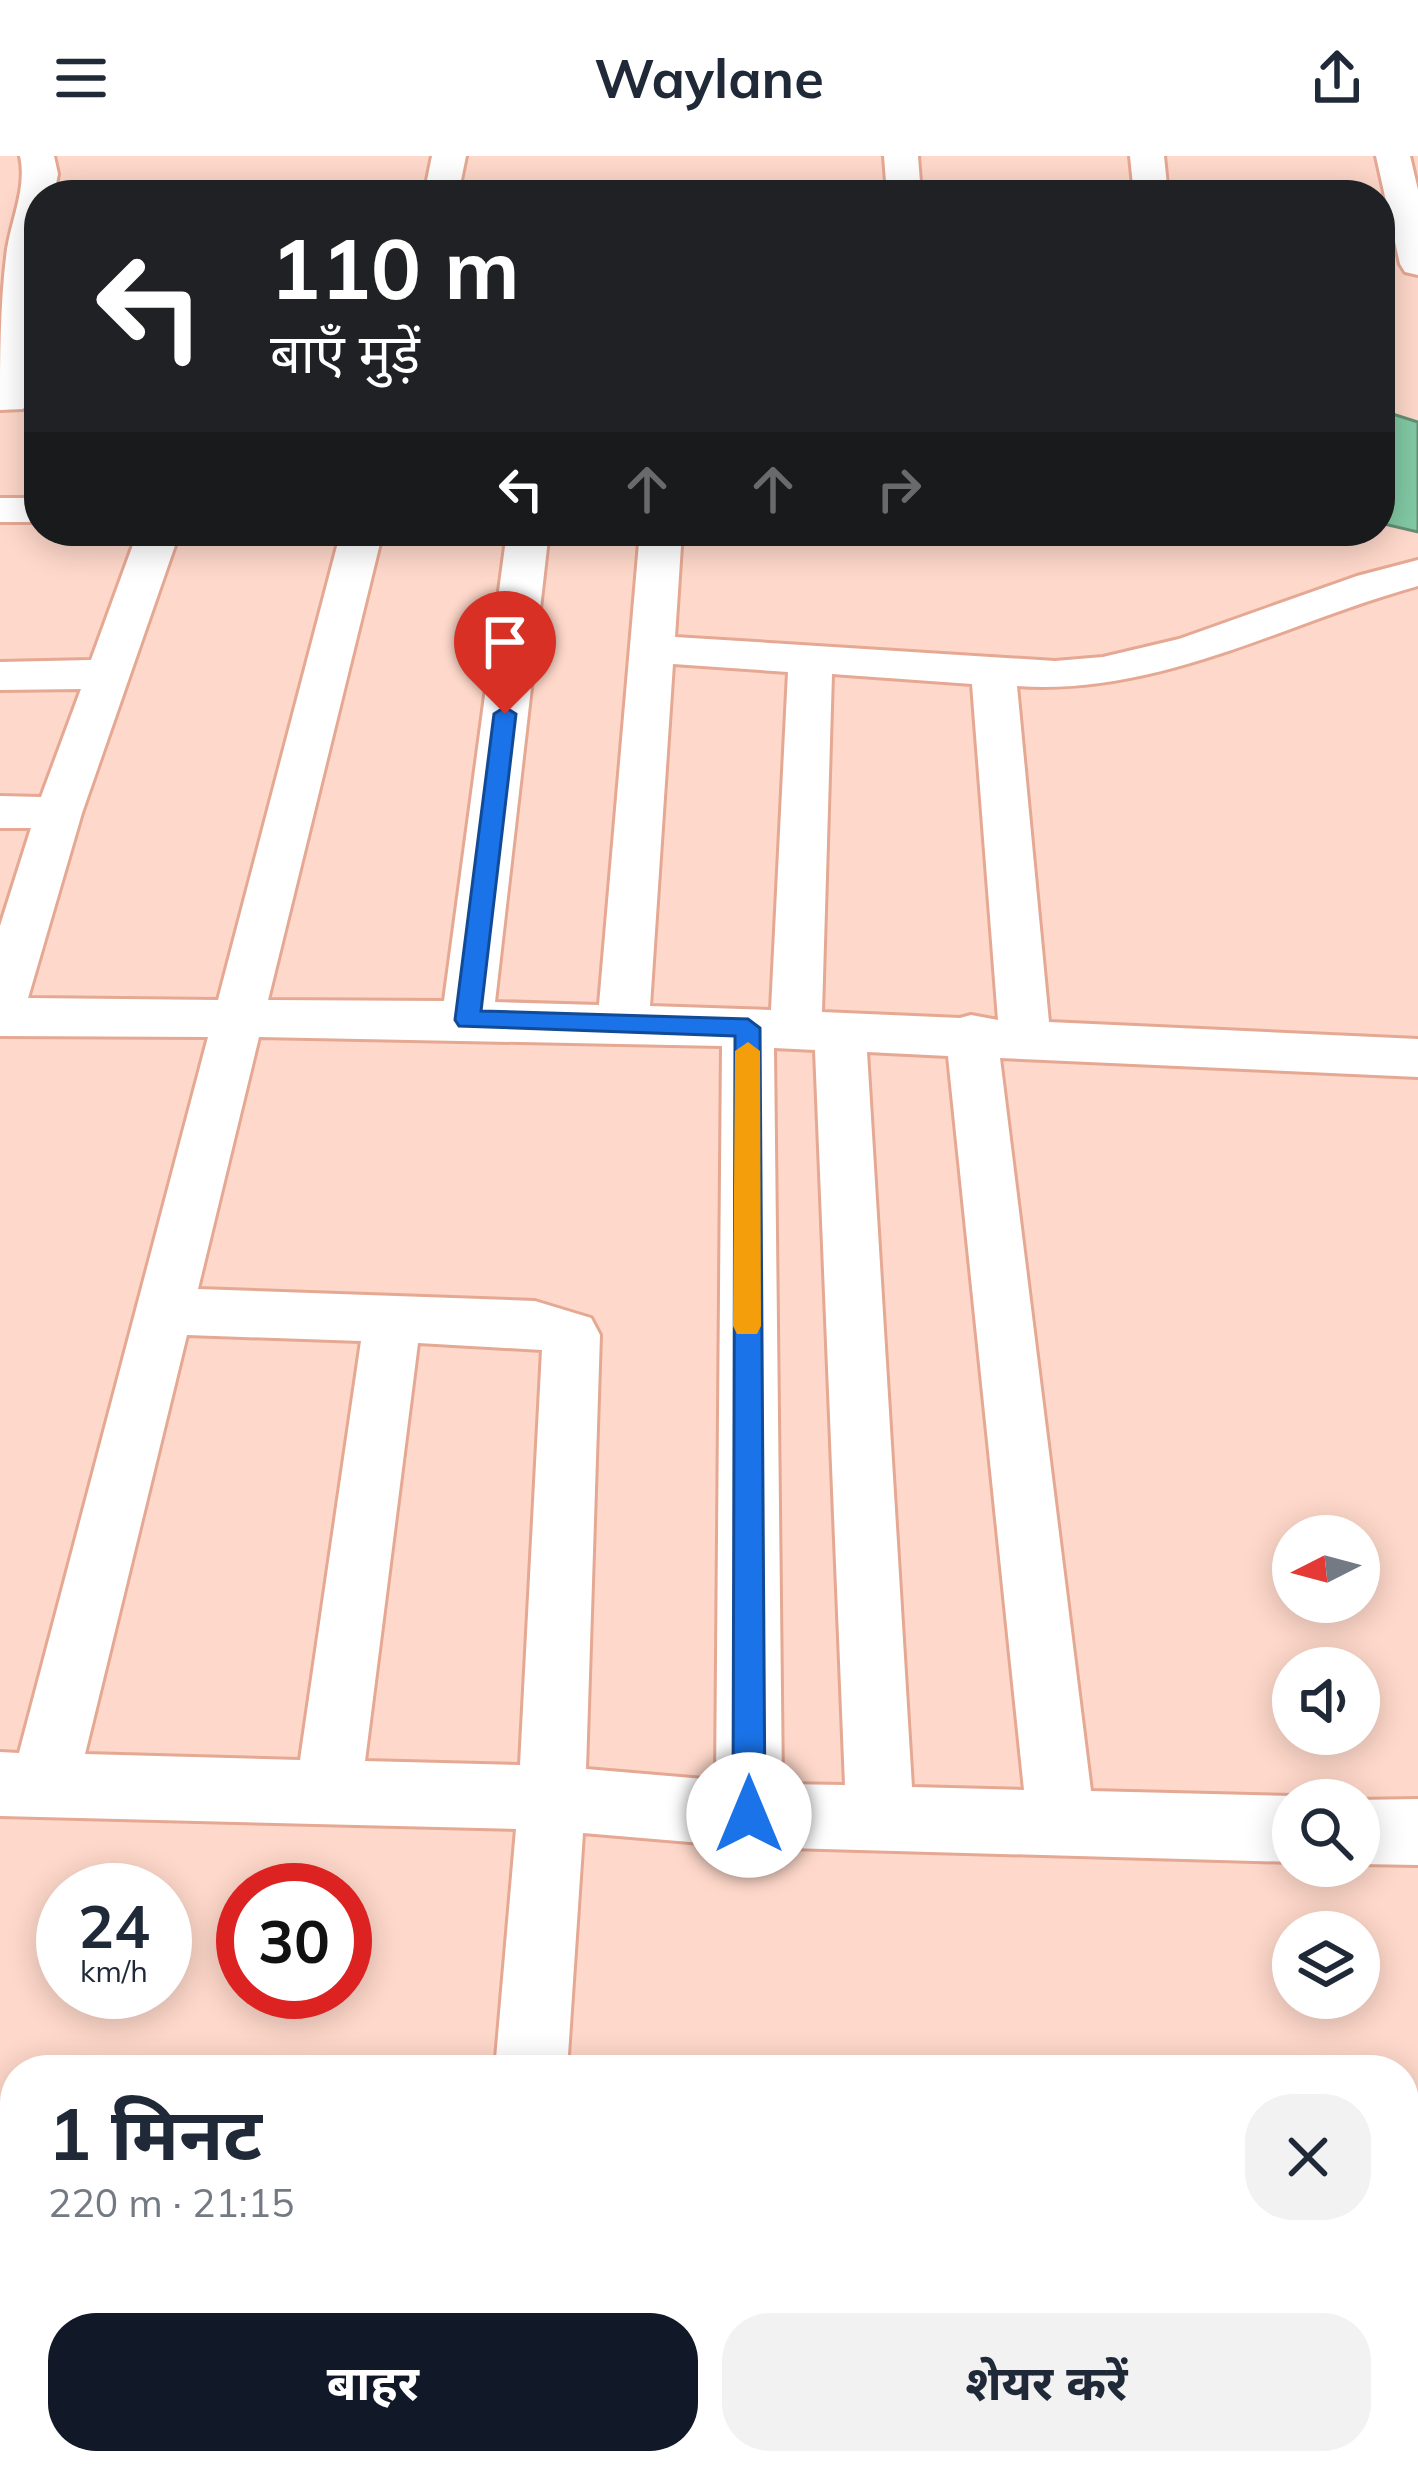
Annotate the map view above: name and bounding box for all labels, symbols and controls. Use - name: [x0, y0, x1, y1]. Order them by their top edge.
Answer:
- text: Waylane: [594, 44, 824, 112]
- icon: menu: [48, 45, 114, 111]
- icon: share: [1304, 45, 1370, 111]
- text: 110 m: [270, 215, 520, 320]
- icon: left: [72, 228, 228, 384]
- text: बाएँ मुड़ें: [270, 319, 420, 387]
- icon: left: [488, 456, 554, 522]
- icon: ahead: [614, 456, 680, 522]
- icon: ahead: [740, 456, 806, 522]
- icon: right: [866, 456, 932, 522]
- pin: [454, 591, 556, 714]
- icon: arrive: [472, 609, 538, 675]
- north arrow: [1272, 1515, 1380, 1623]
- map controls: [1272, 1515, 1380, 2019]
- button: sound: [1272, 1647, 1380, 1755]
- position arrow: [686, 1752, 812, 1878]
- button: search: [1272, 1779, 1380, 1887]
- speed limit sign: 30: [216, 1863, 372, 2019]
- text: 24: [78, 1888, 150, 1963]
- button: layers: [1272, 1911, 1380, 2019]
- text: km/h: [80, 1952, 148, 1990]
- text: 1 मिनट: [48, 2088, 262, 2178]
- button: close: [1245, 2094, 1371, 2220]
- text: 220 m · 21:15: [48, 2178, 294, 2227]
- button: बाहर: [48, 2313, 698, 2451]
- button: शेयर करें: [722, 2313, 1371, 2451]

